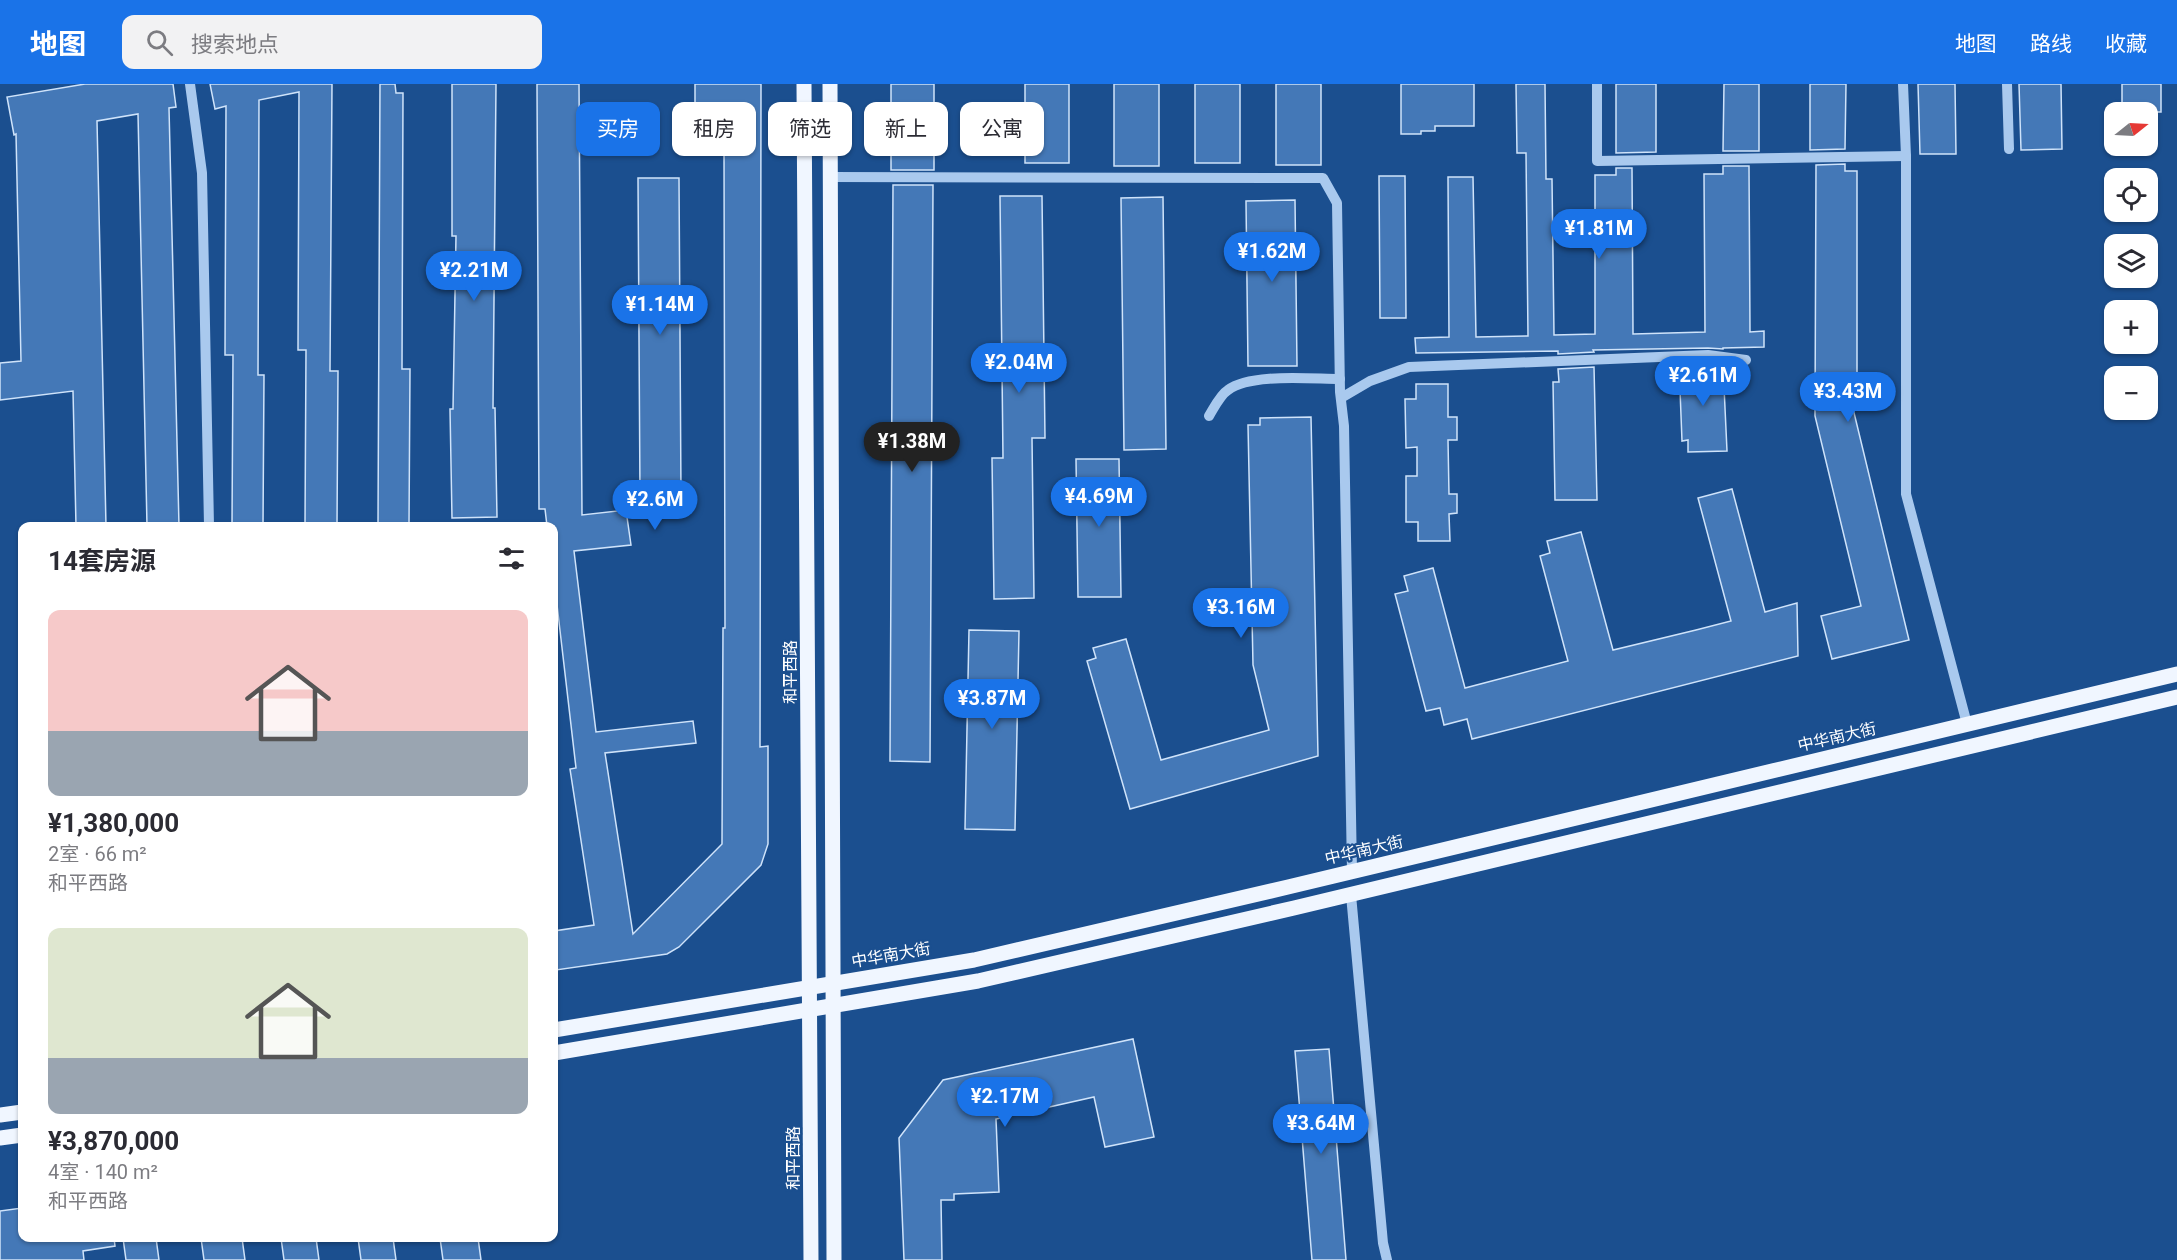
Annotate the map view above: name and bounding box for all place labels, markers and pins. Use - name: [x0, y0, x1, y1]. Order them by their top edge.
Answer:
- pin: ¥1.81M: [1550, 209, 1648, 260]
- pin: ¥1.62M: [1223, 232, 1321, 283]
- pin: ¥2.21M: [425, 251, 523, 302]
- pin: ¥1.14M: [611, 285, 709, 336]
- pin: ¥2.04M: [970, 343, 1068, 394]
- pin: ¥2.61M: [1654, 356, 1752, 407]
- pin: ¥3.43M: [1799, 372, 1897, 423]
- pin: ¥1.38M: [863, 422, 961, 473]
- pin: ¥4.69M: [1050, 477, 1148, 528]
- pin: ¥2.6M: [613, 480, 697, 531]
- pin: ¥3.16M: [1192, 588, 1290, 639]
- pin: ¥3.87M: [943, 679, 1041, 730]
- pin: ¥2.17M: [956, 1077, 1054, 1128]
- pin: ¥3.64M: [1272, 1104, 1370, 1155]

